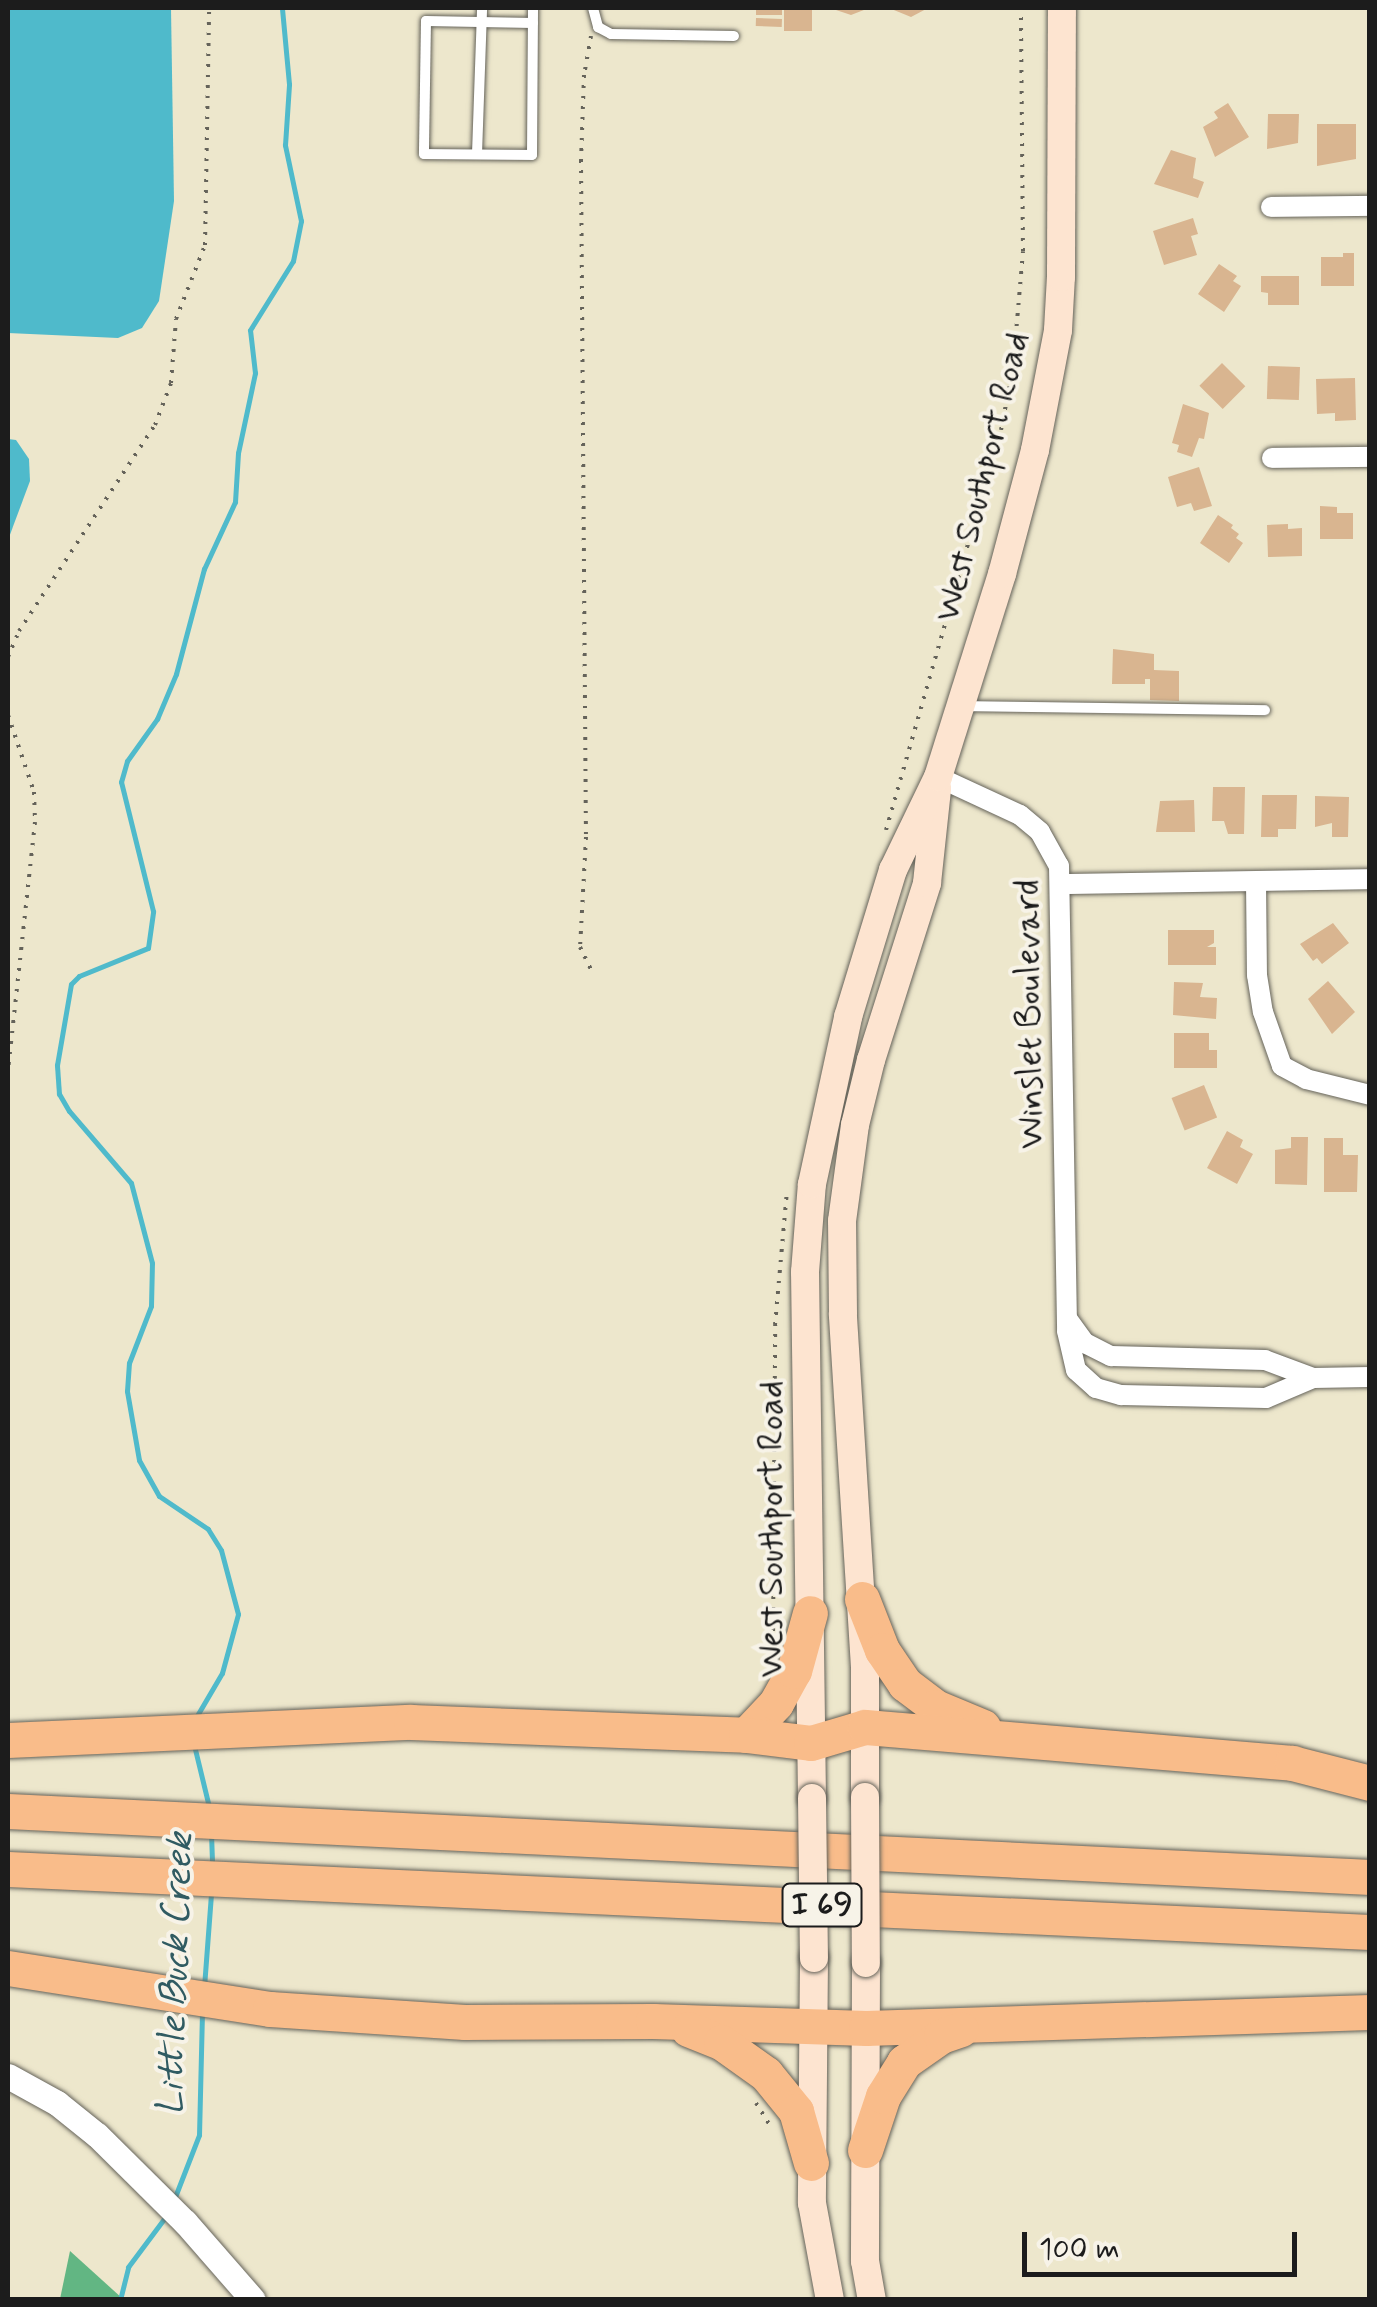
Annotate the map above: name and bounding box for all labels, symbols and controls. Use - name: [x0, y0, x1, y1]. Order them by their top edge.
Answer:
- street label: West Southport Road: [927, 328, 1039, 626]
- street label: Winslet Boulevard: [1007, 884, 1053, 1144]
- street label: West Southport Road: [751, 1381, 793, 1677]
- water label: Little Buck Creek: [148, 1827, 204, 2121]
- road number: I 69: [780, 1878, 864, 1932]
- scale bar: [1027, 2212, 1302, 2274]
- text: 100 m: [1039, 2230, 1120, 2269]

